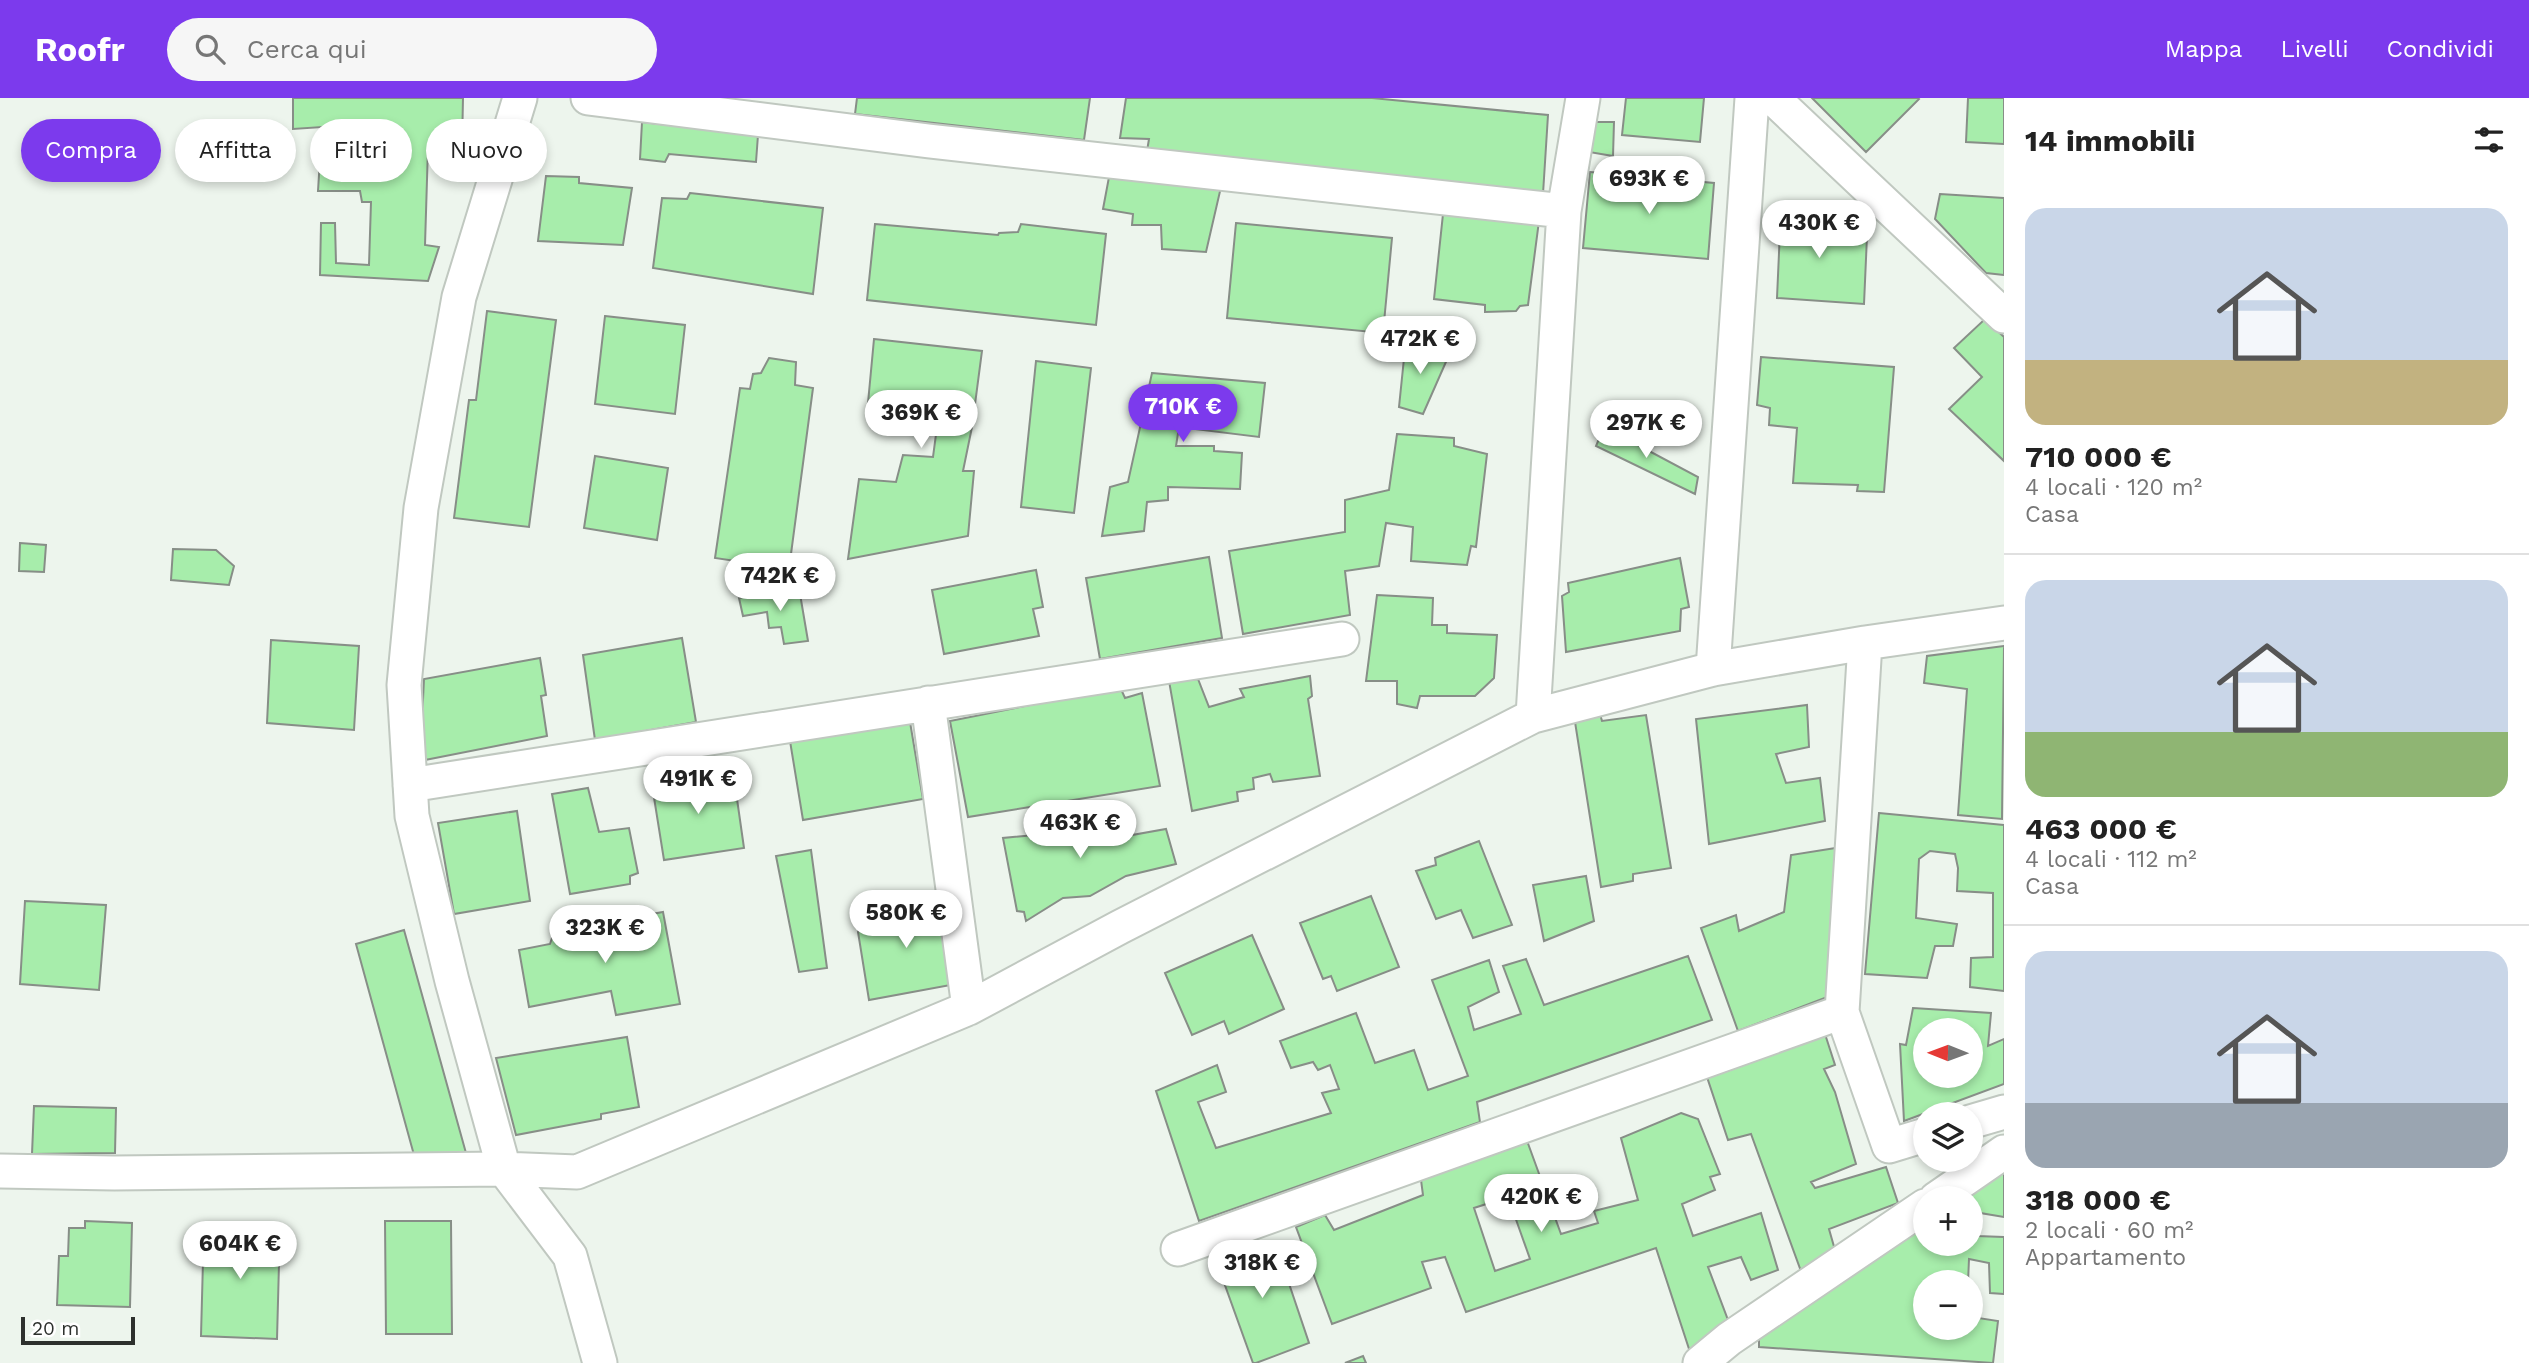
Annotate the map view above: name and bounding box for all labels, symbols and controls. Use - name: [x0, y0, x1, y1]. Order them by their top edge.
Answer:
- search box: [167, 18, 657, 81]
- text: Roofr: [35, 30, 125, 69]
- icon: search: [191, 30, 229, 68]
- text: Cerca qui: [247, 34, 367, 64]
- text: Mappa: [2165, 35, 2242, 63]
- text: Livelli: [2280, 35, 2349, 63]
- text: Condividi: [2387, 35, 2494, 63]
- chip: Compra: [21, 119, 161, 182]
- chip: Affitta: [175, 119, 296, 182]
- chip: Filtri: [310, 119, 412, 182]
- chip: Nuovo: [426, 119, 547, 182]
- icon: filters: [2470, 121, 2508, 159]
- text: 14 immobili: [2025, 123, 2195, 158]
- pin: 693K €: [1592, 156, 1706, 216]
- text: 693K €: [1609, 165, 1689, 192]
- pin: 430K €: [1762, 200, 1876, 260]
- text: 430K €: [1778, 209, 1860, 236]
- icon: home: [2204, 253, 2330, 379]
- pin: 472K €: [1363, 316, 1477, 376]
- text: 472K €: [1380, 325, 1460, 352]
- pin: 710K €: [1126, 384, 1240, 444]
- pin: 369K €: [864, 390, 978, 450]
- text: 710K €: [1144, 393, 1222, 420]
- text: 369K €: [881, 399, 961, 426]
- pin: 297K €: [1589, 400, 1703, 460]
- text: 297K €: [1606, 409, 1686, 436]
- text: 710 000 €: [2025, 439, 2172, 474]
- text: 4 locali · 120 m²: [2025, 474, 2202, 501]
- text: Casa: [2025, 501, 2079, 528]
- pin: 742K €: [723, 554, 837, 613]
- text: 742K €: [741, 562, 819, 589]
- icon: home: [2204, 625, 2330, 751]
- pin: 491K €: [641, 756, 755, 816]
- text: 491K €: [659, 765, 737, 792]
- pin: 463K €: [1023, 800, 1137, 860]
- text: 463K €: [1039, 809, 1121, 836]
- text: 463 000 €: [2025, 811, 2177, 846]
- text: 4 locali · 112 m²: [2025, 846, 2197, 873]
- text: Casa: [2025, 873, 2079, 900]
- pin: 580K €: [849, 890, 963, 950]
- text: 580K €: [865, 899, 947, 926]
- pin: 323K €: [548, 906, 662, 965]
- text: 323K €: [565, 914, 645, 941]
- icon: home: [2204, 996, 2330, 1122]
- north arrow: [1913, 1018, 1983, 1088]
- map controls: [1913, 1018, 1983, 1340]
- button: layers: [1913, 1102, 1983, 1172]
- pin: 420K €: [1484, 1174, 1598, 1234]
- text: 318 000 €: [2025, 1182, 2171, 1217]
- text: 420K €: [1500, 1183, 1582, 1210]
- button: +: [1913, 1186, 1983, 1256]
- text: 2 locali · 60 m²: [2025, 1217, 2193, 1244]
- pin: 604K €: [183, 1222, 297, 1281]
- text: 604K €: [199, 1230, 281, 1257]
- pin: 318K €: [1205, 1240, 1319, 1300]
- text: Appartamento: [2025, 1244, 2186, 1271]
- text: 318K €: [1224, 1249, 1300, 1276]
- button: −: [1913, 1270, 1983, 1340]
- scale bar: [21, 1314, 135, 1346]
- text: 20 m: [32, 1317, 79, 1340]

